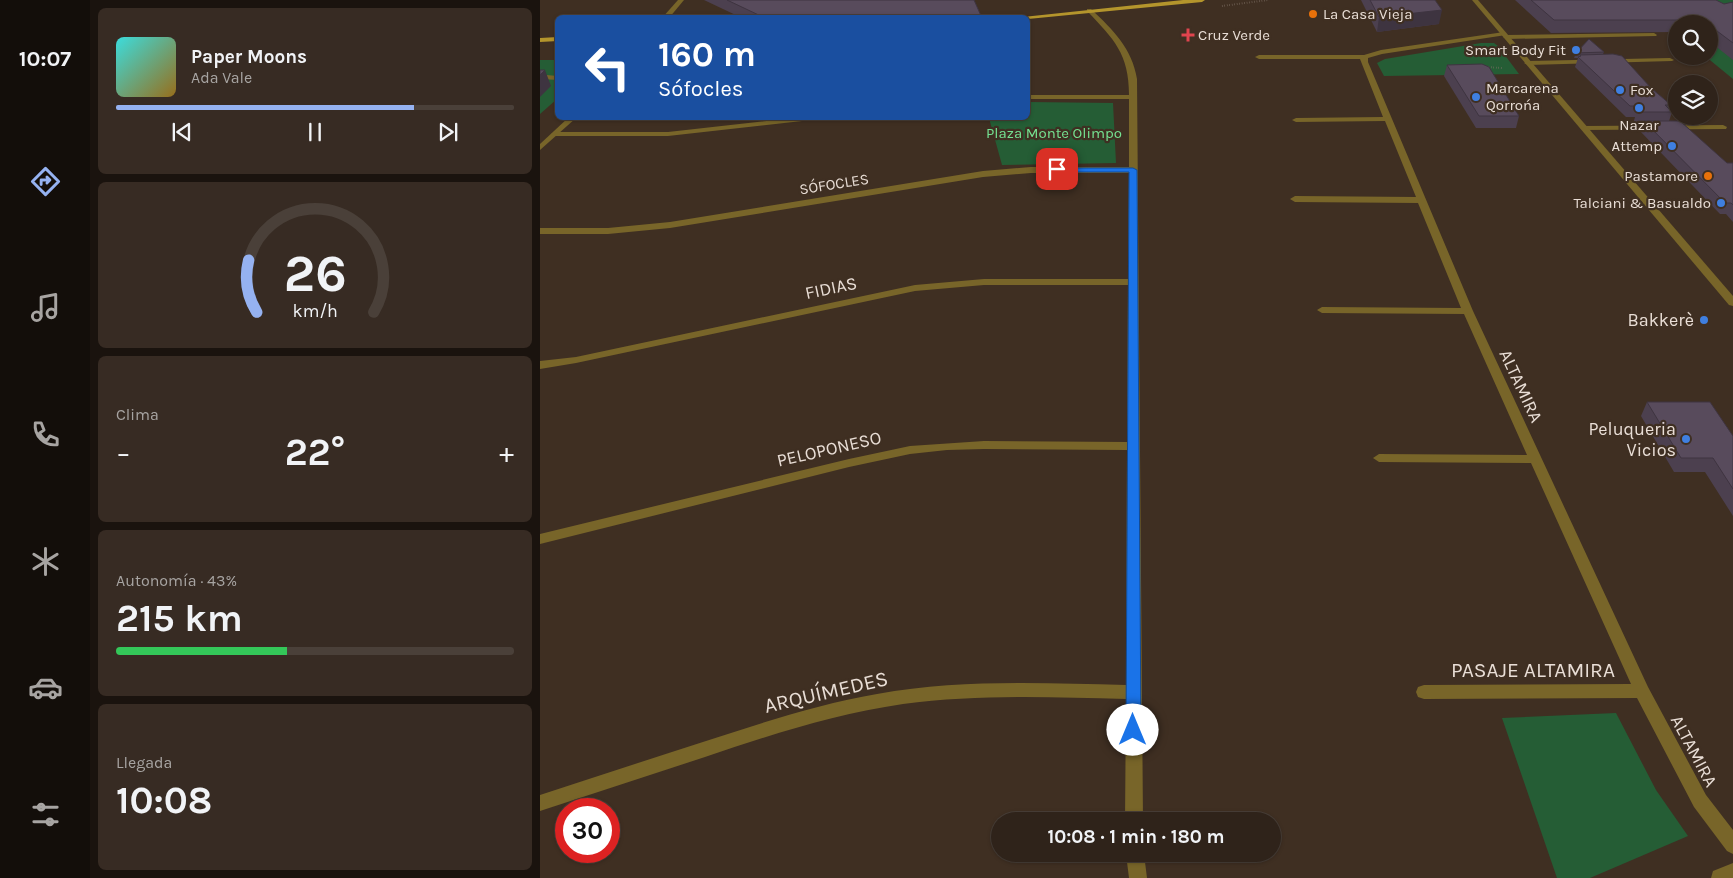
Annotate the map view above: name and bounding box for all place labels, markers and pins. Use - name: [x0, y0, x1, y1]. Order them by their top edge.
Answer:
- place label: La Casa Vieja: [1323, 5, 1413, 23]
- marker: La Casa Vieja: [1307, 8, 1319, 20]
- place label: Cruz Verde: [1198, 26, 1270, 44]
- marker: Cruz Verde: [1182, 29, 1194, 41]
- place label: Smart Body Fit: [1465, 41, 1566, 59]
- marker: Smart Body Fit: [1570, 44, 1582, 56]
- place label: Marcarena Qorrońa: [1486, 79, 1559, 114]
- place label: Fox: [1630, 81, 1654, 99]
- marker: Fox: [1614, 84, 1626, 96]
- marker: Marcarena Qorrońa: [1470, 91, 1482, 103]
- marker: Nazar: [1633, 102, 1645, 114]
- place label: Nazar: [1619, 116, 1659, 134]
- place label: Attemp: [1612, 137, 1662, 155]
- marker: Attemp: [1666, 140, 1678, 152]
- pin: [1036, 148, 1078, 190]
- place label: Pastamore: [1624, 167, 1698, 185]
- marker: Pastamore: [1702, 170, 1714, 182]
- place label: Talciani & Basualdo: [1573, 194, 1711, 212]
- marker: Talciani & Basualdo: [1715, 197, 1727, 209]
- place label: Bakkerè: [1628, 309, 1694, 331]
- marker: Bakkerè: [1698, 314, 1710, 326]
- place label: Peluqueria Vicios: [1588, 418, 1676, 461]
- marker: Peluqueria Vicios: [1680, 433, 1692, 445]

